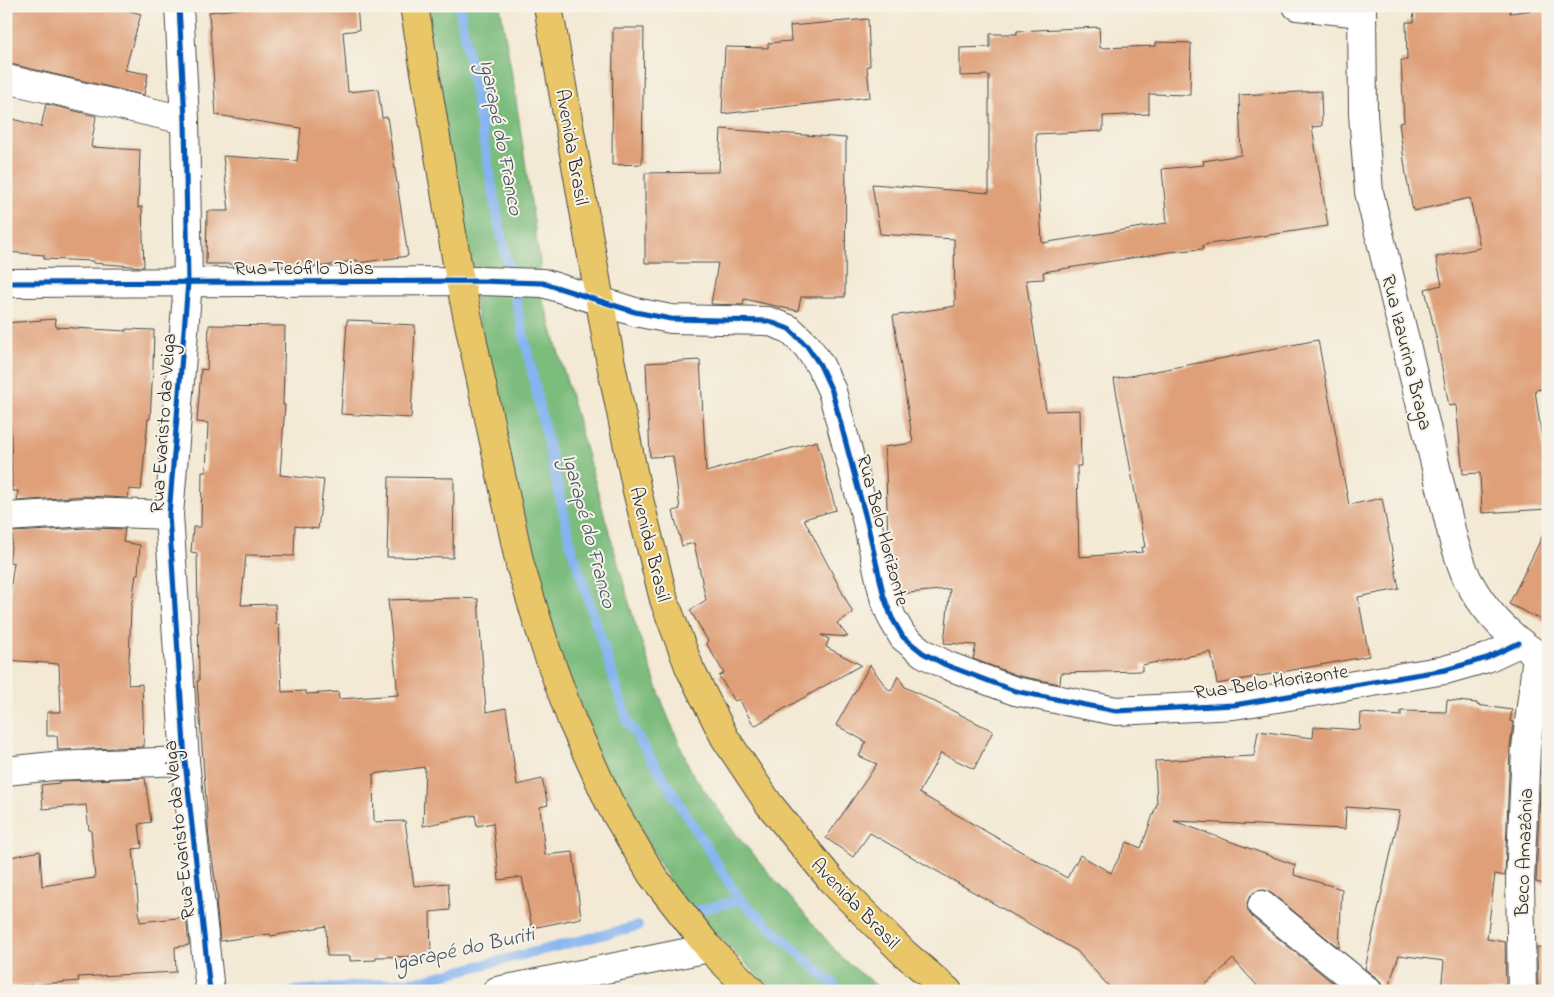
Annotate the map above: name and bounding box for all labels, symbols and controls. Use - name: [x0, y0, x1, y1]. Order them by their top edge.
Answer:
- water label: Igarapé do Franco: [469, 57, 530, 219]
- street label: Avenida Brasil: [546, 87, 595, 208]
- street label: Rua Teófilo Dias: [234, 255, 374, 284]
- street label: Rua Izaurina Braga: [1371, 272, 1439, 434]
- street label: Rua Evaristo da Veiga: [144, 332, 186, 514]
- water label: Igarapé do Franco: [552, 451, 623, 613]
- street label: Rua Belo Horizonte: [847, 452, 916, 610]
- street label: Avenida Brasil: [620, 484, 677, 605]
- street label: Rua Belo Horizonte: [1192, 658, 1350, 709]
- street label: Rua Evaristo da Veiga: [157, 739, 205, 921]
- street label: Beco Amazônia: [1509, 787, 1542, 918]
- street label: Avenida Brasil: [803, 852, 906, 957]
- water label: Igarapé do Buriti: [389, 920, 540, 981]

